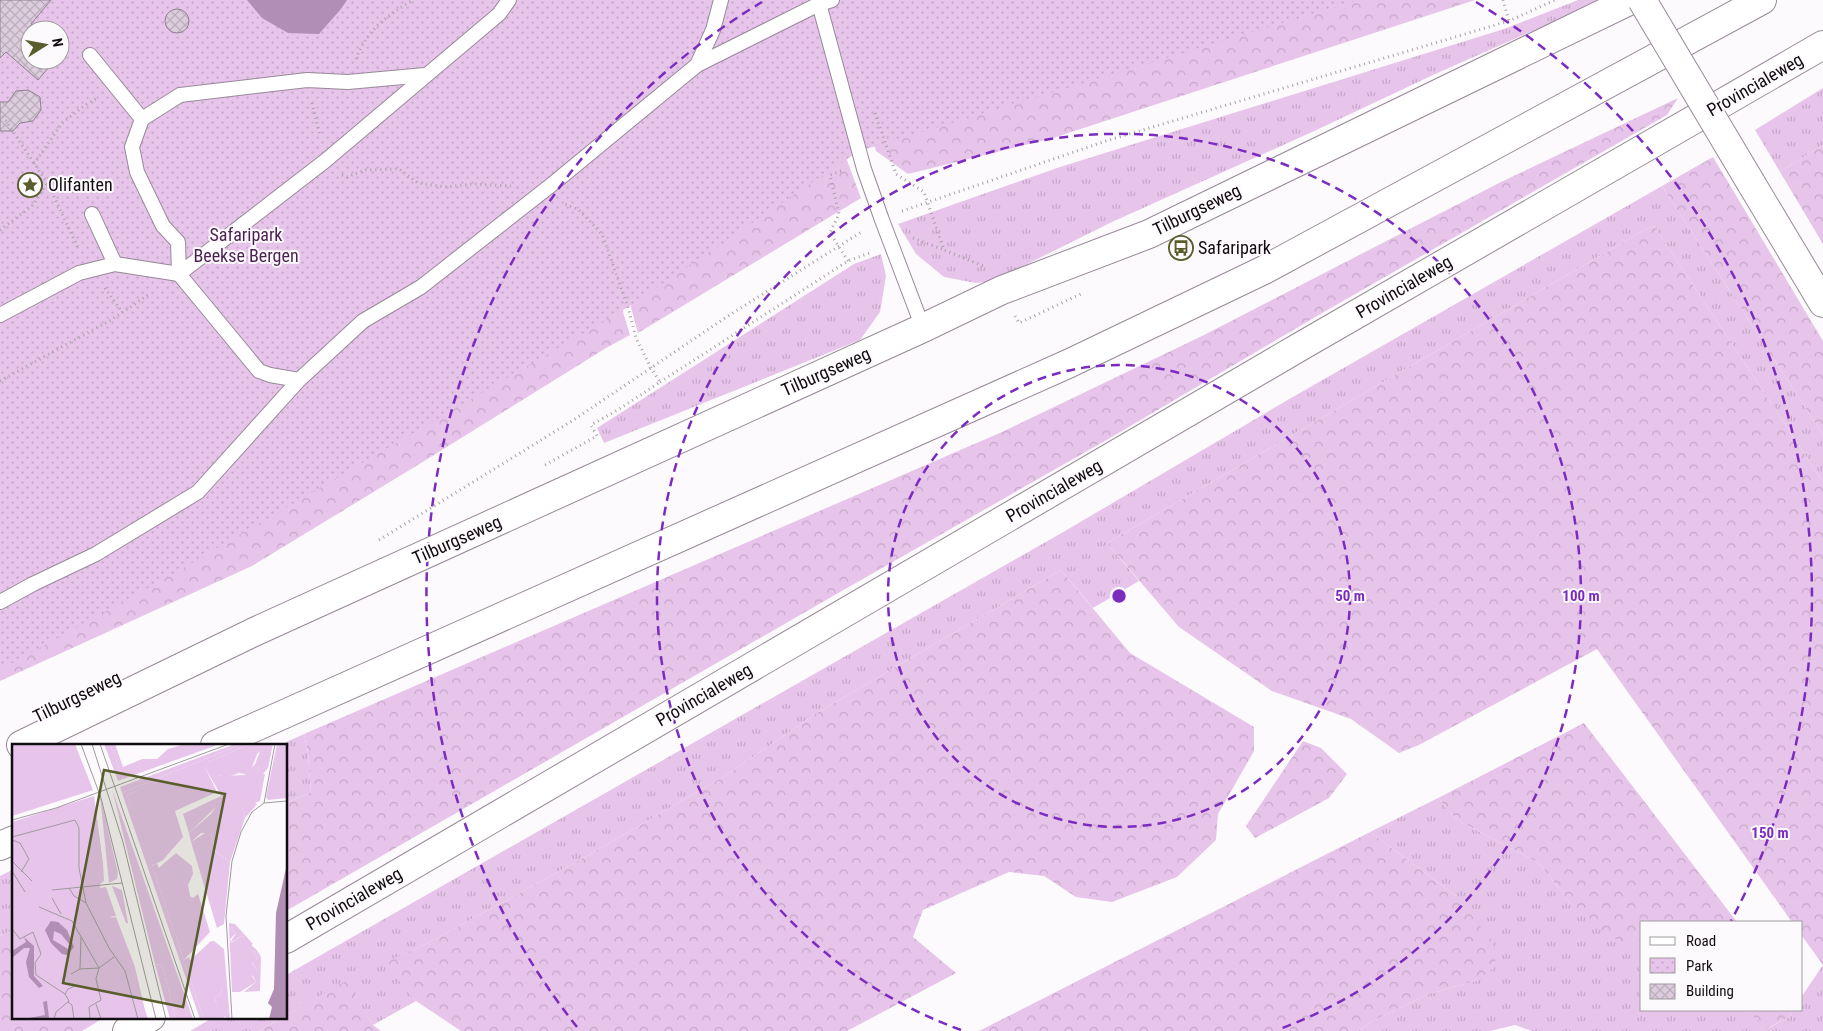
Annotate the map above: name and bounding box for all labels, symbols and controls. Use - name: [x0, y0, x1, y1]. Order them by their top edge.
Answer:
- north arrow: [20, 20, 70, 70]
- text: N: [49, 37, 66, 48]
- street label: Provincialeweg: [1703, 49, 1807, 121]
- place icon: Olifanten: [17, 172, 43, 198]
- place label: Olifanten: [48, 174, 113, 195]
- street label: Tilburgseweg: [1149, 179, 1244, 240]
- park label: Safaripark Beekse Bergen: [193, 224, 299, 266]
- bus stop icon: Safaripark: [1168, 235, 1194, 261]
- place label: Safaripark: [1198, 237, 1271, 258]
- street label: Provincialeweg: [1352, 251, 1456, 323]
- street label: Tilburgseweg: [778, 343, 873, 400]
- street label: Provincialeweg: [1002, 455, 1106, 527]
- street label: Tilburgseweg: [409, 511, 504, 568]
- centre of rings: [1110, 587, 1128, 605]
- text: 50 m: [1335, 587, 1365, 605]
- text: 100 m: [1562, 587, 1600, 605]
- street label: Provincialeweg: [652, 659, 756, 731]
- street label: Tilburgseweg: [29, 666, 124, 727]
- inset map: [12, 744, 288, 1018]
- text: 150 m: [1751, 824, 1789, 842]
- street label: Provincialeweg: [302, 863, 406, 935]
- legend: [1640, 921, 1803, 1011]
- text: Road: [1686, 932, 1716, 950]
- text: Park: [1686, 957, 1713, 975]
- text: Building: [1686, 982, 1734, 1000]

